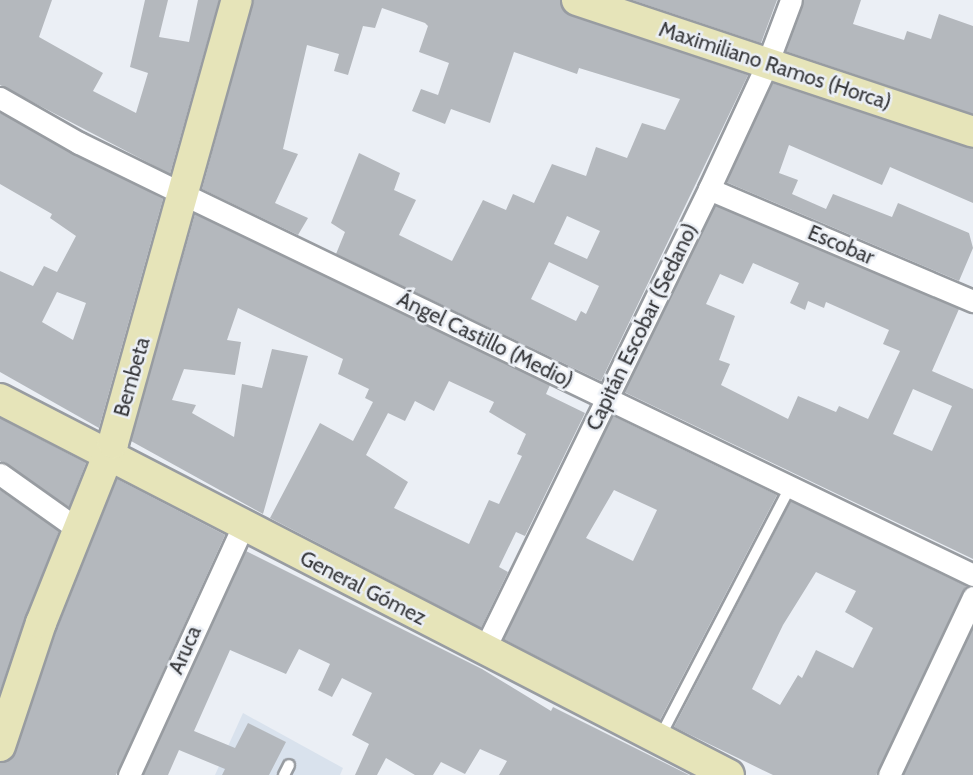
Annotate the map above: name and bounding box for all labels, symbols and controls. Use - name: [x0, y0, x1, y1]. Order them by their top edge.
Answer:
- street label: Maximiliano Ramos (Horca): [656, 17, 894, 115]
- street label: Capitán Escobar (Sedano): [581, 219, 703, 435]
- street label: Escobar: [804, 220, 878, 270]
- street label: Ángel Castillo (Medio): [393, 287, 577, 393]
- street label: Bembeta: [109, 334, 155, 420]
- street label: General Gómez: [296, 545, 430, 631]
- street label: Aruca: [163, 622, 207, 678]

